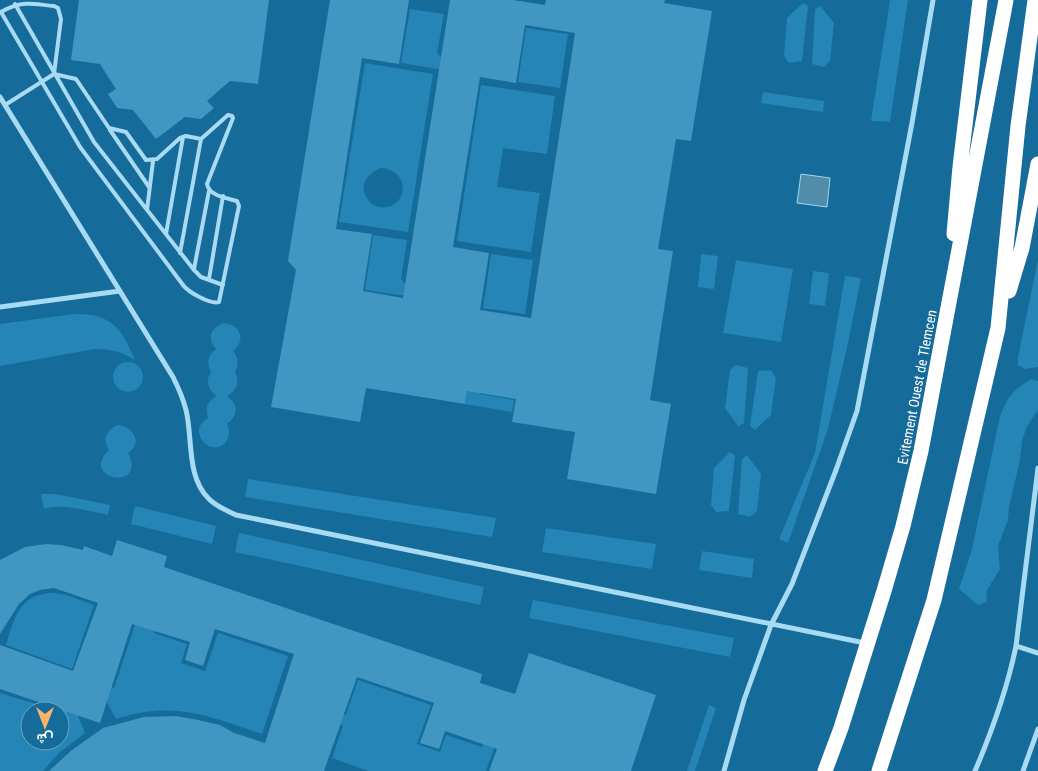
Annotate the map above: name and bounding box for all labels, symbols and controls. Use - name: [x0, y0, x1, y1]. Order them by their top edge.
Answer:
- street label: Evitement Ouest de Tlemcen: [894, 308, 940, 466]
- north arrow: [20, 701, 70, 751]
- text: ش: [36, 730, 53, 747]

